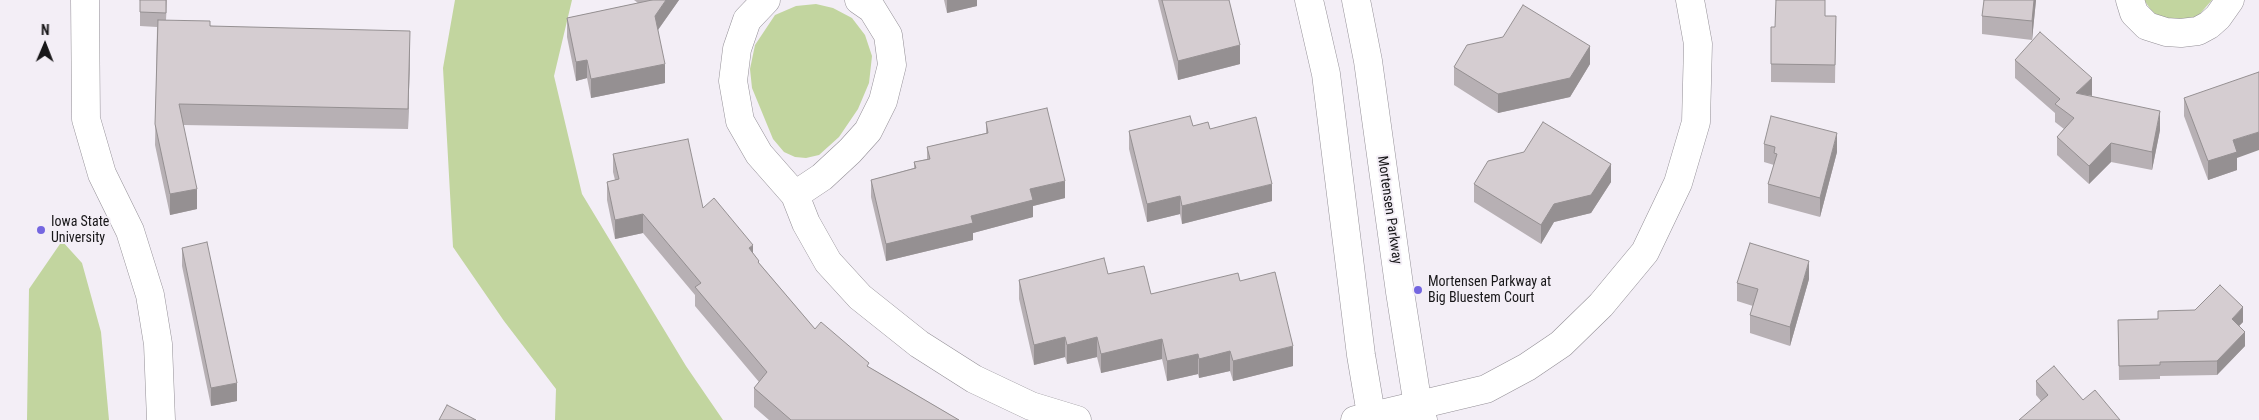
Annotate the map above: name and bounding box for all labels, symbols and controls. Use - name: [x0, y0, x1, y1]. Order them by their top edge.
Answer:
- north arrow: [20, 20, 70, 70]
- text: N: [41, 22, 50, 38]
- street label: Mortensen Parkway: [1373, 155, 1405, 265]
- place label: Iowa State University: [51, 214, 109, 246]
- marker: Iowa State University: [35, 224, 47, 236]
- place label: Mortensen Parkway at Big Bluestem Court: [1428, 274, 1551, 306]
- marker: Mortensen Parkway at Big Bluestem Court: [1412, 284, 1424, 296]

